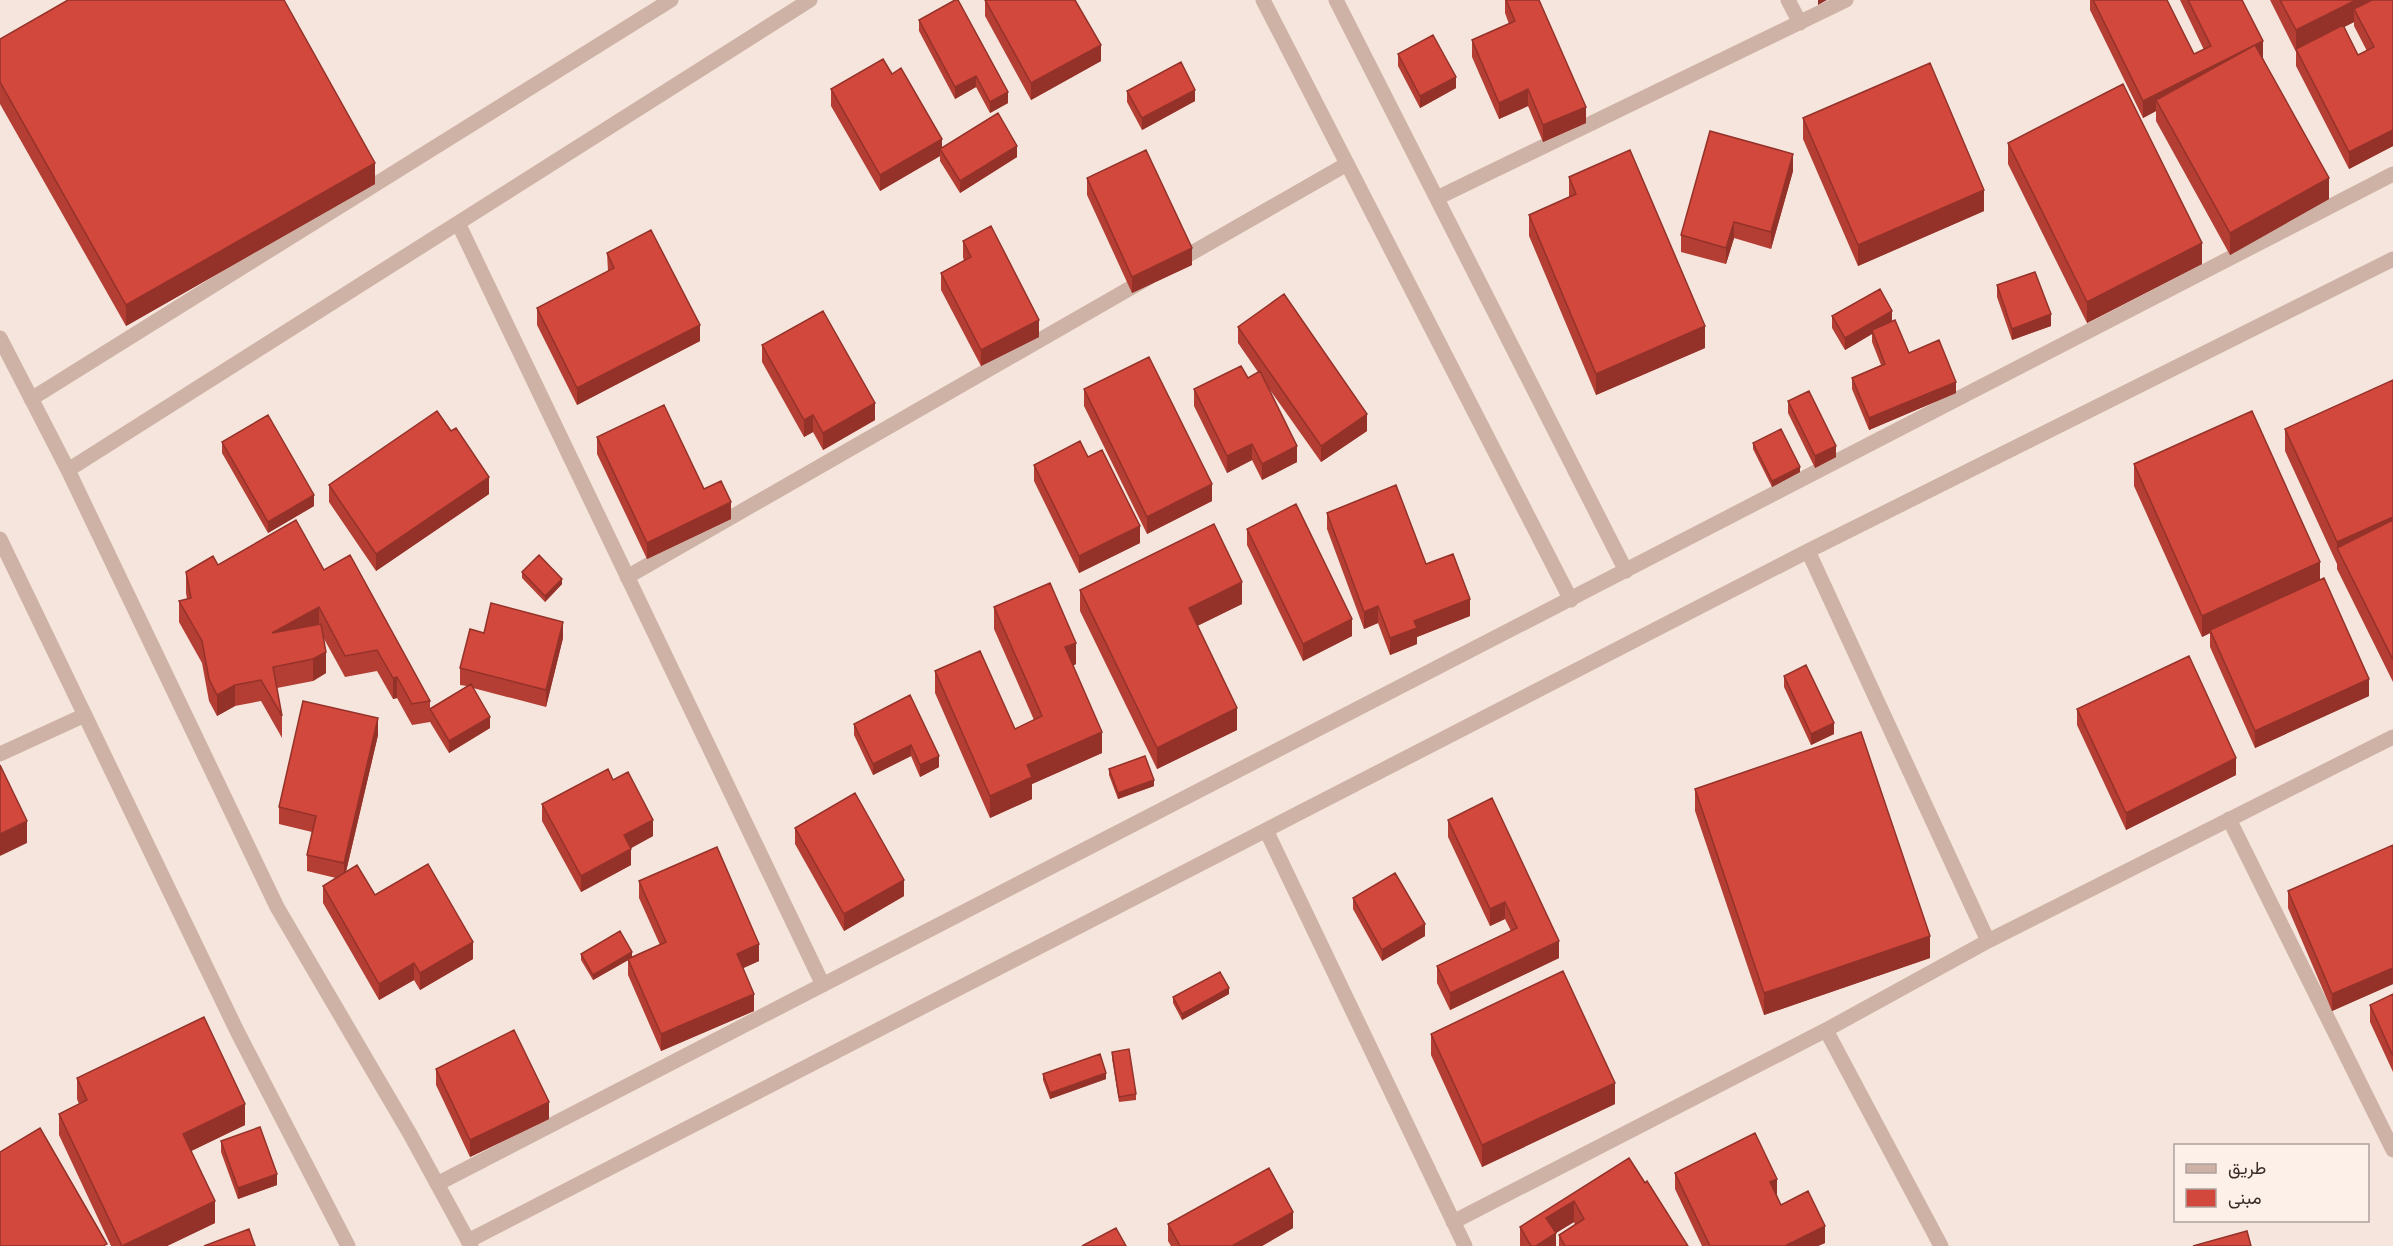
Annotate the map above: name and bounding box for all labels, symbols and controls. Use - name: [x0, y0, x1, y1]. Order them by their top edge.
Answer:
- legend: [2174, 1144, 2369, 1222]
- text: طريق: [2228, 1156, 2266, 1179]
- text: مبنى: [2228, 1186, 2262, 1209]

